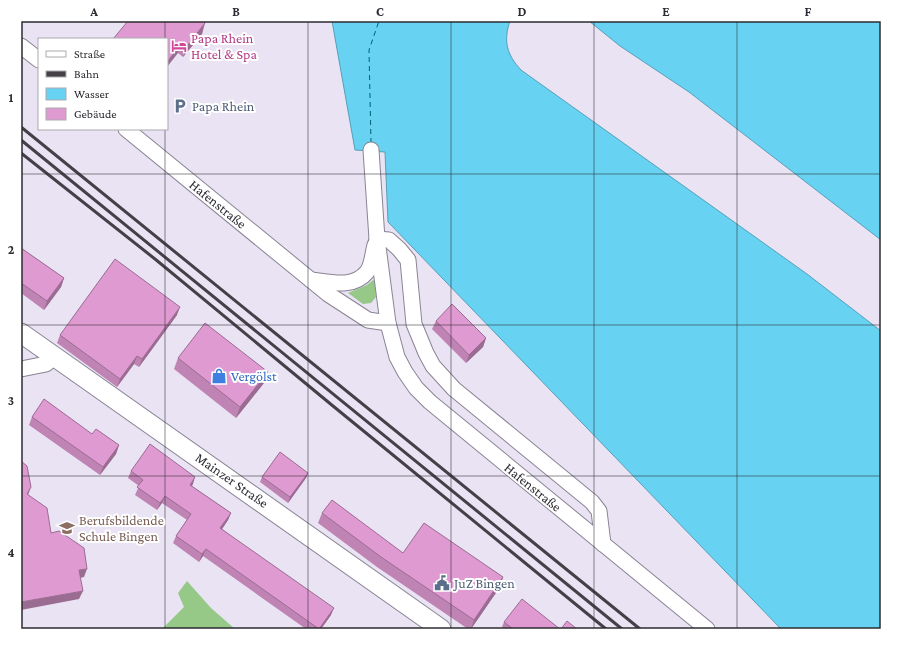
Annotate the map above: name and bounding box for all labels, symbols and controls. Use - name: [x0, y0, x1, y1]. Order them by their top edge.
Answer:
- text: A: [89, 4, 98, 19]
- text: B: [232, 4, 240, 19]
- text: C: [376, 4, 384, 19]
- text: D: [518, 4, 527, 19]
- text: E: [662, 4, 670, 19]
- text: F: [805, 4, 812, 19]
- place label: Papa Rhein Hotel & Spa: [191, 30, 257, 62]
- hotel icon: Papa Rhein Hotel & Spa: [170, 37, 188, 55]
- legend: [38, 38, 168, 130]
- text: Straße: [74, 47, 105, 61]
- text: Bahn: [74, 67, 100, 81]
- text: Wasser: [74, 87, 110, 101]
- text: 1: [9, 90, 14, 105]
- parking icon: Papa Rhein: [171, 97, 189, 115]
- place label: Papa Rhein: [192, 98, 255, 114]
- text: Gebäude: [74, 107, 116, 121]
- street label: Hafenstraße: [186, 176, 250, 232]
- text: 2: [8, 242, 15, 257]
- shop icon: Vergölst: [210, 367, 228, 385]
- place label: Vergölst: [231, 368, 277, 384]
- text: 3: [8, 393, 14, 408]
- street label: Mainzer Straße: [192, 449, 272, 511]
- street label: Hafenstraße: [501, 459, 565, 515]
- place label: Berufsbildende Schule Bingen: [79, 512, 164, 544]
- school or university icon: Berufsbildende Schule Bingen: [58, 519, 76, 537]
- text: 4: [7, 545, 15, 560]
- public building icon: JuZ Bingen: [433, 574, 451, 592]
- place label: JuZ Bingen: [452, 575, 515, 591]

